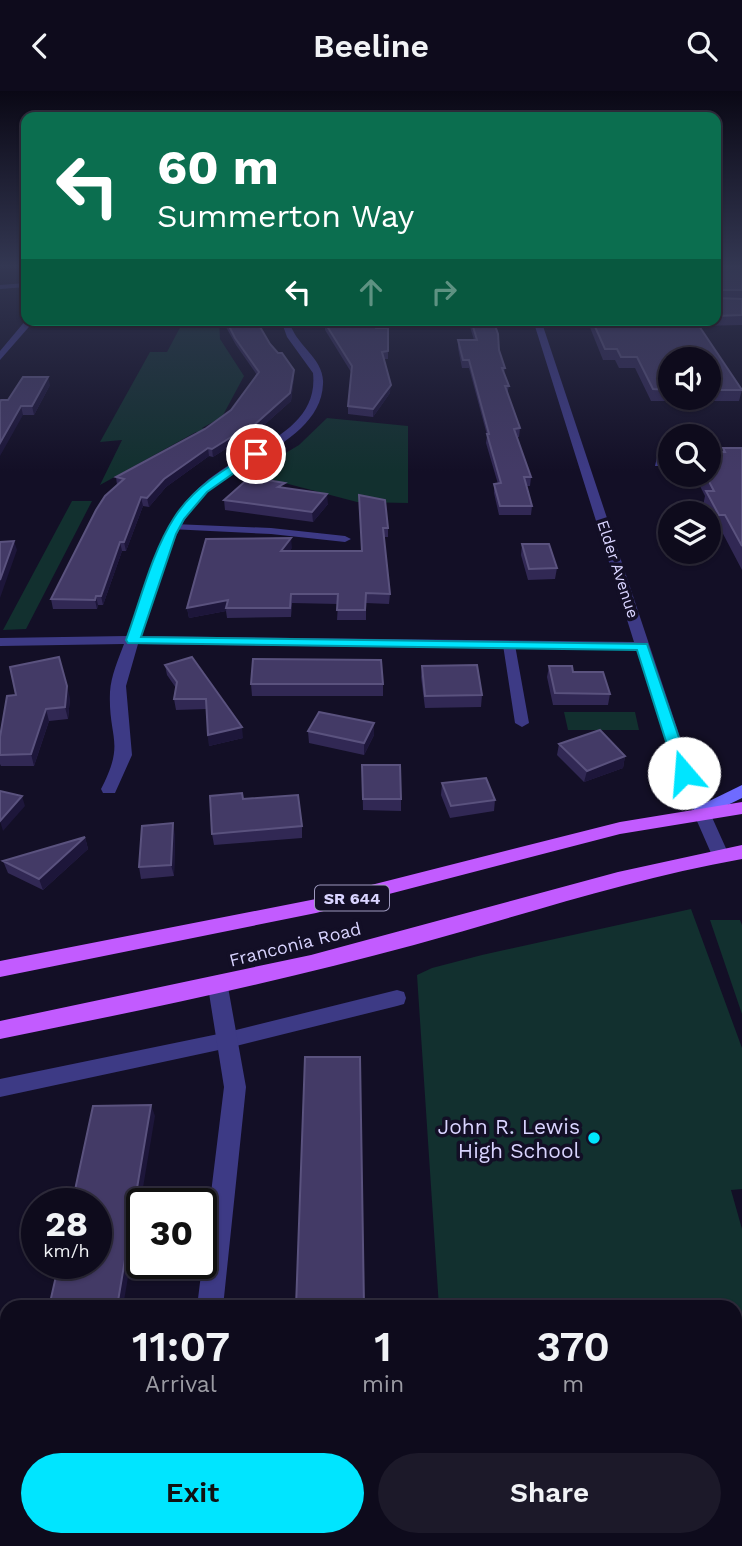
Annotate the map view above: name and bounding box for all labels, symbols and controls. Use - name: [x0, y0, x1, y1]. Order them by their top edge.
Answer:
- icon: back: [21, 27, 59, 65]
- text: Beeline: [313, 27, 429, 65]
- icon: search: [683, 27, 721, 65]
- text: 60 m: [157, 138, 279, 196]
- icon: left: [42, 140, 133, 231]
- text: Summerton Way: [157, 197, 414, 235]
- icon: left: [279, 273, 317, 311]
- icon: ahead: [352, 273, 390, 311]
- icon: right: [425, 273, 463, 311]
- map controls: [658, 347, 721, 564]
- button: sound: [658, 347, 721, 410]
- pin: [226, 424, 286, 484]
- button: search: [658, 424, 721, 487]
- icon: arrive: [237, 435, 275, 473]
- button: layers: [658, 501, 721, 564]
- street label: Elder Avenue: [593, 518, 643, 620]
- position arrow: [647, 736, 721, 810]
- road number: SR 644: [315, 885, 389, 911]
- street label: Franconia Road: [227, 917, 363, 971]
- place label: John R. Lewis High School: [437, 1114, 581, 1163]
- marker: John R. Lewis High School: [586, 1130, 602, 1146]
- speed limit sign: 30: [126, 1188, 217, 1279]
- text: 28: [45, 1203, 88, 1245]
- text: km/h: [43, 1240, 90, 1261]
- text: 11:07: [132, 1322, 230, 1371]
- text: 1: [374, 1322, 392, 1371]
- text: 370: [536, 1322, 610, 1371]
- text: Arrival: [145, 1371, 217, 1398]
- text: min: [362, 1371, 404, 1398]
- text: m: [562, 1371, 584, 1398]
- button: Exit: [21, 1453, 364, 1533]
- button: Share: [378, 1453, 721, 1533]

